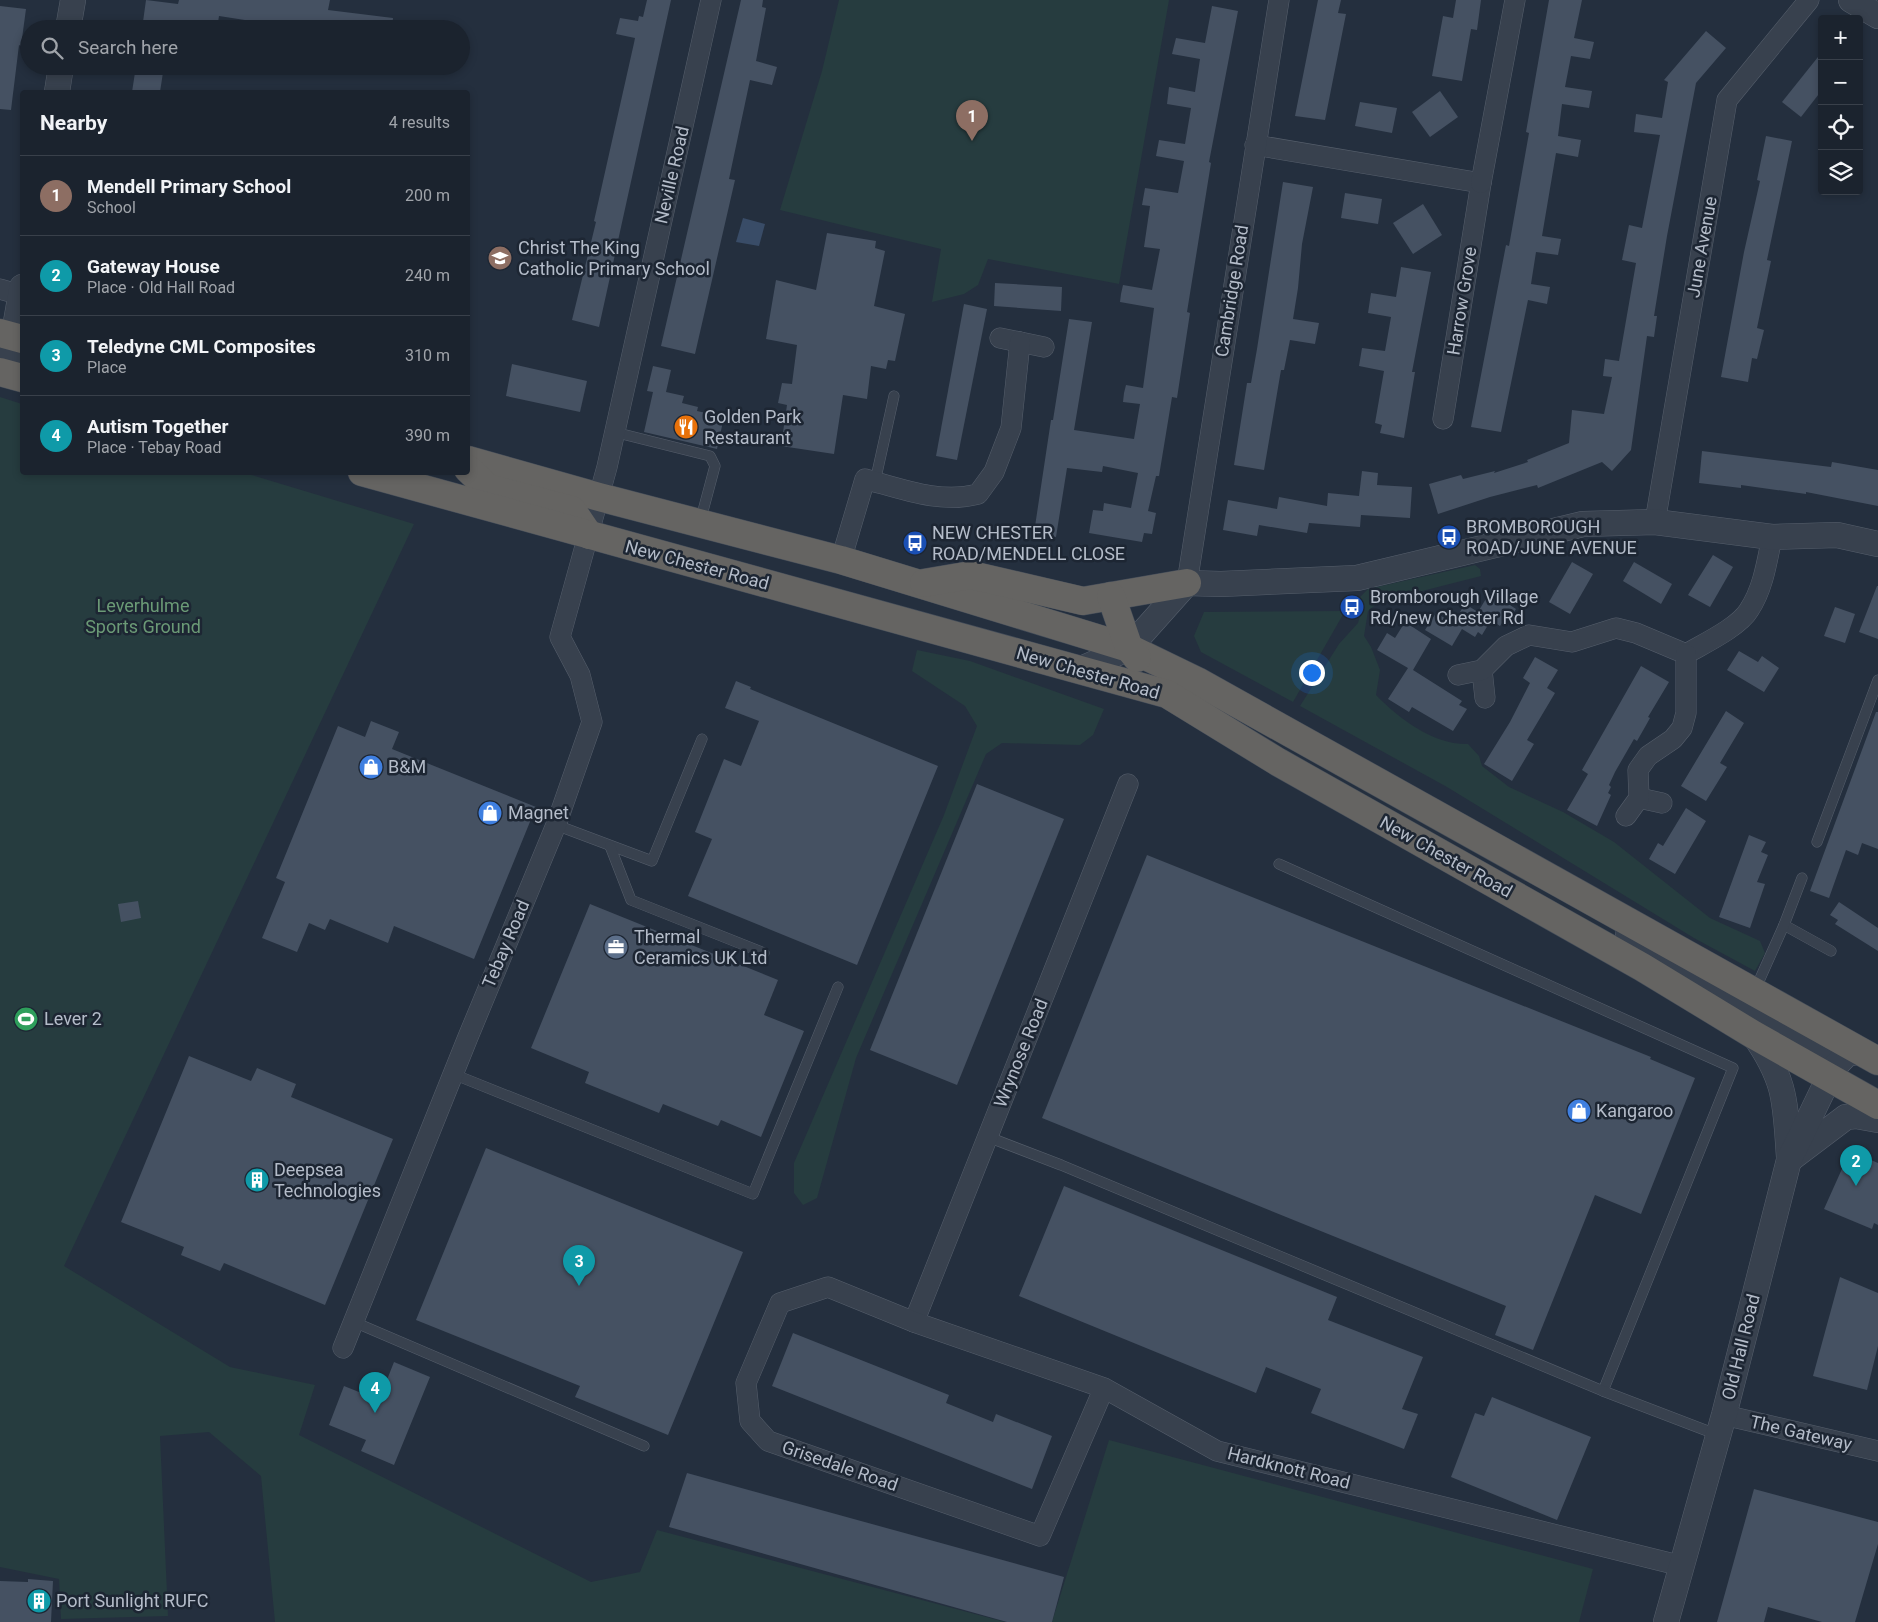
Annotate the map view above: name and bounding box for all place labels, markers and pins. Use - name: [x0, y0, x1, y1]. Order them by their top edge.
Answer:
- pin: 1: [956, 100, 988, 141]
- place label: Christ The King Catholic Primary School: [518, 237, 710, 279]
- school or university icon: Christ The King Catholic Primary School: [487, 245, 513, 271]
- place label: Golden Park Restaurant: [704, 406, 802, 448]
- restaurant icon: Golden Park Restaurant: [673, 414, 699, 440]
- place label: BROMBOROUGH ROAD/JUNE AVENUE: [1466, 516, 1637, 558]
- place label: NEW CHESTER ROAD/MENDELL CLOSE: [932, 522, 1125, 564]
- bus stop icon: BROMBOROUGH ROAD/JUNE AVENUE: [1436, 524, 1462, 550]
- bus stop icon: NEW CHESTER ROAD/MENDELL CLOSE: [902, 530, 928, 556]
- place label: Bromborough Village Rd/new Chester Rd: [1370, 586, 1538, 628]
- bus stop icon: Bromborough Village Rd/new Chester Rd: [1339, 594, 1365, 620]
- shop icon: B&M: [358, 754, 384, 780]
- place label: B&M: [388, 756, 426, 777]
- shop icon: Magnet: [477, 800, 503, 826]
- place label: Magnet: [508, 802, 569, 823]
- place label: Thermal Ceramics UK Ltd: [634, 926, 767, 968]
- office icon: Thermal Ceramics UK Ltd: [603, 934, 629, 960]
- sports icon: Lever 2: [13, 1006, 39, 1032]
- place label: Lever 2: [44, 1008, 102, 1029]
- shop icon: Kangaroo: [1566, 1098, 1592, 1124]
- place label: Kangaroo: [1596, 1100, 1673, 1121]
- pin: 2: [1840, 1145, 1872, 1186]
- place label: Deepsea Technologies: [274, 1159, 381, 1201]
- building icon: Deepsea Technologies: [244, 1167, 270, 1193]
- pin: 3: [563, 1245, 595, 1286]
- pin: 4: [359, 1372, 391, 1413]
- building icon: Port Sunlight RUFC: [26, 1588, 52, 1614]
- place label: Port Sunlight RUFC: [56, 1590, 209, 1611]

